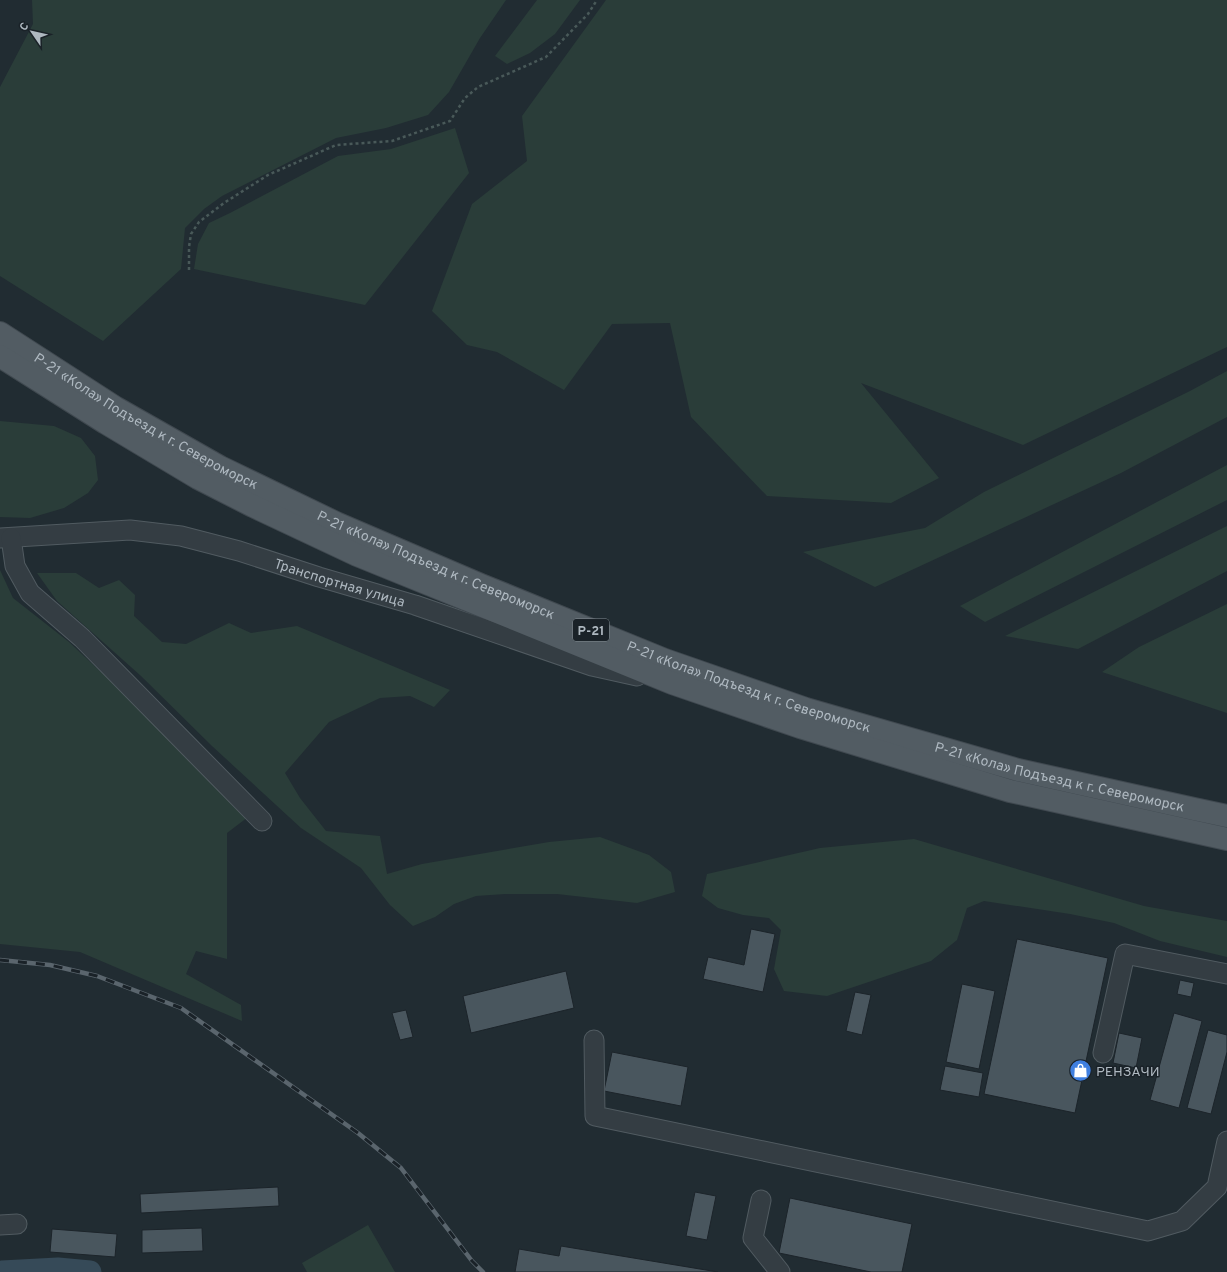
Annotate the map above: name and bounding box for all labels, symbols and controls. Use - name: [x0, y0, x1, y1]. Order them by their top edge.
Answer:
- north arrow: [12, 12, 52, 52]
- text: С: [17, 20, 32, 34]
- street label: Р-21 «Кола» Подъезд к г. Североморск: [30, 350, 261, 494]
- street label: Р-21 «Кола» Подъезд к г. Североморск: [314, 508, 557, 624]
- street label: Транспортная улица: [272, 556, 407, 612]
- road number: Р-21: [573, 619, 609, 641]
- street label: Р-21 «Кола» Подъезд к г. Североморск: [624, 638, 872, 737]
- street label: Р-21 «Кола» Подъезд к г. Североморск: [932, 739, 1186, 817]
- shop icon: РЕНЗАЧИ: [1067, 1058, 1093, 1084]
- place label: РЕНЗАЧИ: [1096, 1064, 1160, 1081]

